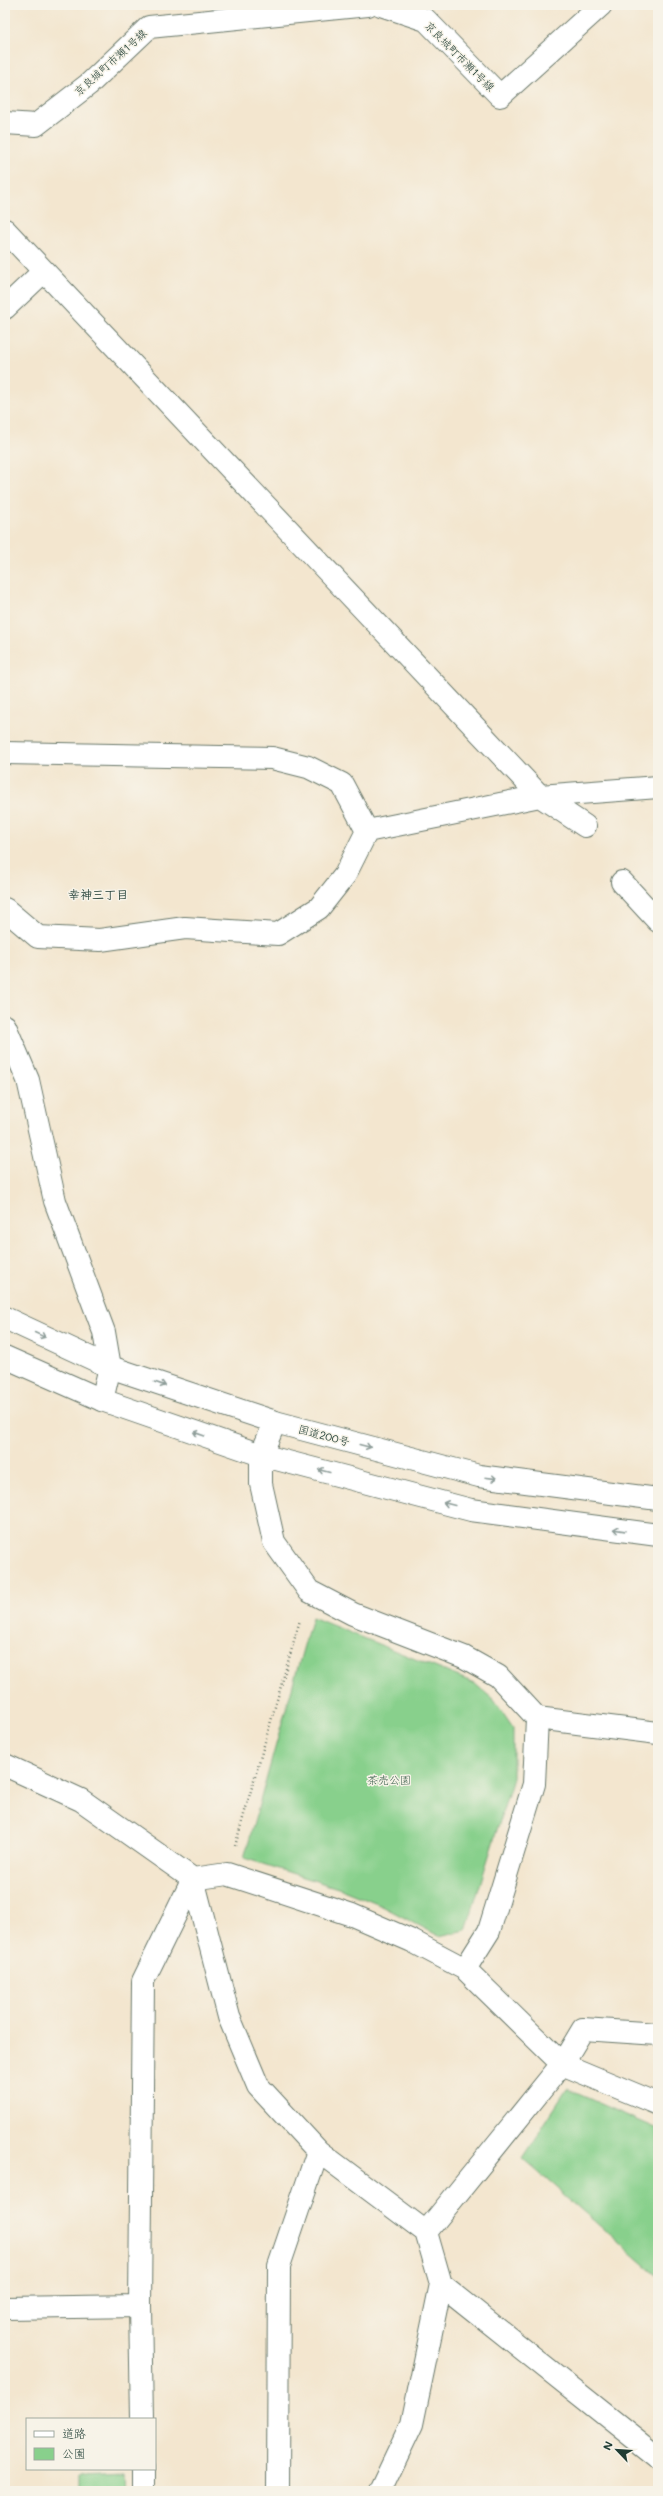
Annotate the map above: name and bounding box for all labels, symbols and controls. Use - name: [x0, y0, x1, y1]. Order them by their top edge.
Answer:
- street label: 京良城町市瀬1号線: [422, 18, 498, 94]
- street label: 京良城町市瀬1号線: [70, 25, 150, 99]
- district label: 幸神三丁目: [68, 886, 128, 902]
- one-way arrow: [34, 1332, 46, 1339]
- one-way arrow: [154, 1381, 167, 1388]
- street label: 国道200号: [297, 1421, 351, 1449]
- one-way arrow: [193, 1430, 206, 1437]
- one-way arrow: [358, 1443, 371, 1450]
- one-way arrow: [317, 1467, 330, 1475]
- one-way arrow: [484, 1474, 497, 1482]
- one-way arrow: [443, 1500, 456, 1507]
- one-way arrow: [613, 1526, 626, 1534]
- park label: 茶売公園: [367, 1772, 411, 1787]
- legend: [26, 2418, 156, 2470]
- text: 道路: [62, 2425, 86, 2441]
- north arrow: [597, 2430, 637, 2470]
- text: N: [599, 2439, 616, 2453]
- text: 公園: [62, 2445, 86, 2461]

